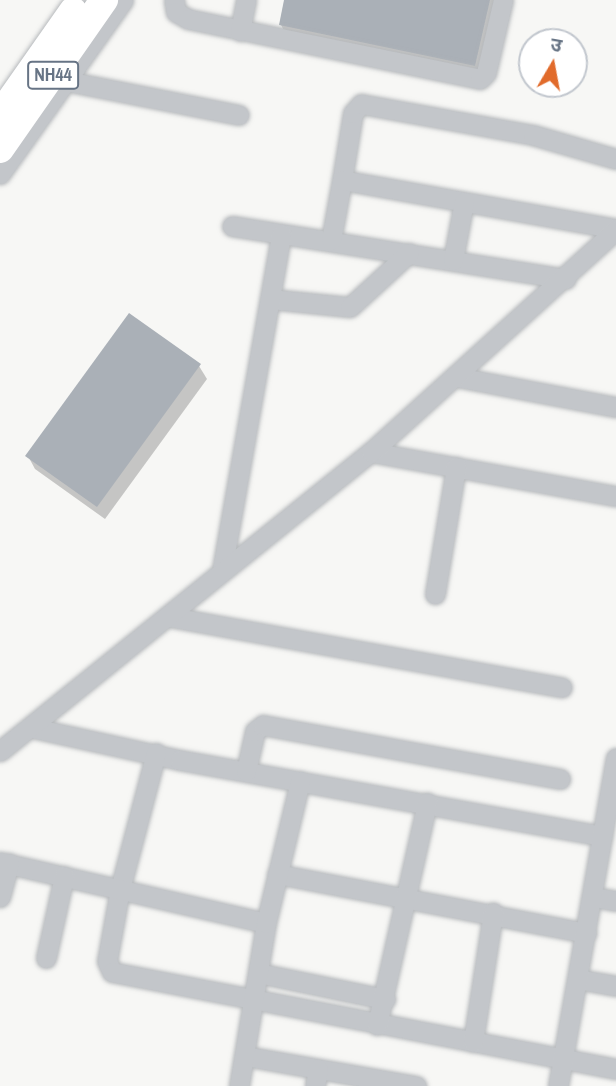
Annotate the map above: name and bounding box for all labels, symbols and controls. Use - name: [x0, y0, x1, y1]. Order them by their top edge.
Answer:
- north arrow: [518, 28, 588, 98]
- text: उ: [549, 31, 564, 58]
- road number: NH44: [27, 60, 79, 90]

